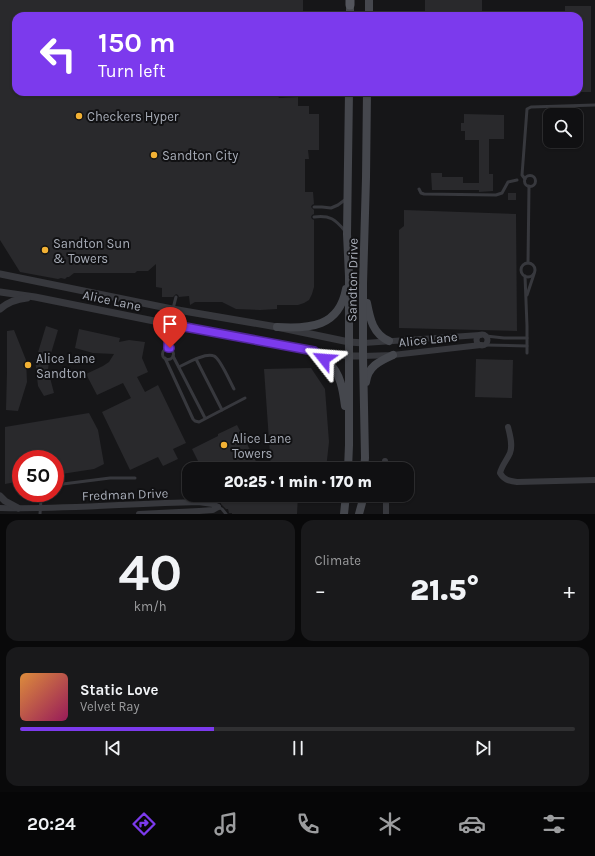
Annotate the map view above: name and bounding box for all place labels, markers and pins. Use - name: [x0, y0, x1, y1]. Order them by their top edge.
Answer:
- place label: Checkers Hyper: [87, 109, 179, 124]
- marker: Checkers Hyper: [74, 111, 84, 121]
- place label: Sandton City: [162, 148, 238, 163]
- marker: Sandton City: [149, 150, 159, 160]
- place label: Sandton Sun & Towers: [53, 236, 130, 266]
- marker: Sandton Sun & Towers: [40, 245, 50, 255]
- pin: [153, 307, 187, 348]
- place label: Alice Lane Sandton: [36, 351, 96, 381]
- marker: Alice Lane Sandton: [23, 360, 33, 370]
- place label: Alice Lane Towers: [232, 431, 292, 461]
- marker: Alice Lane Towers: [219, 440, 229, 450]

